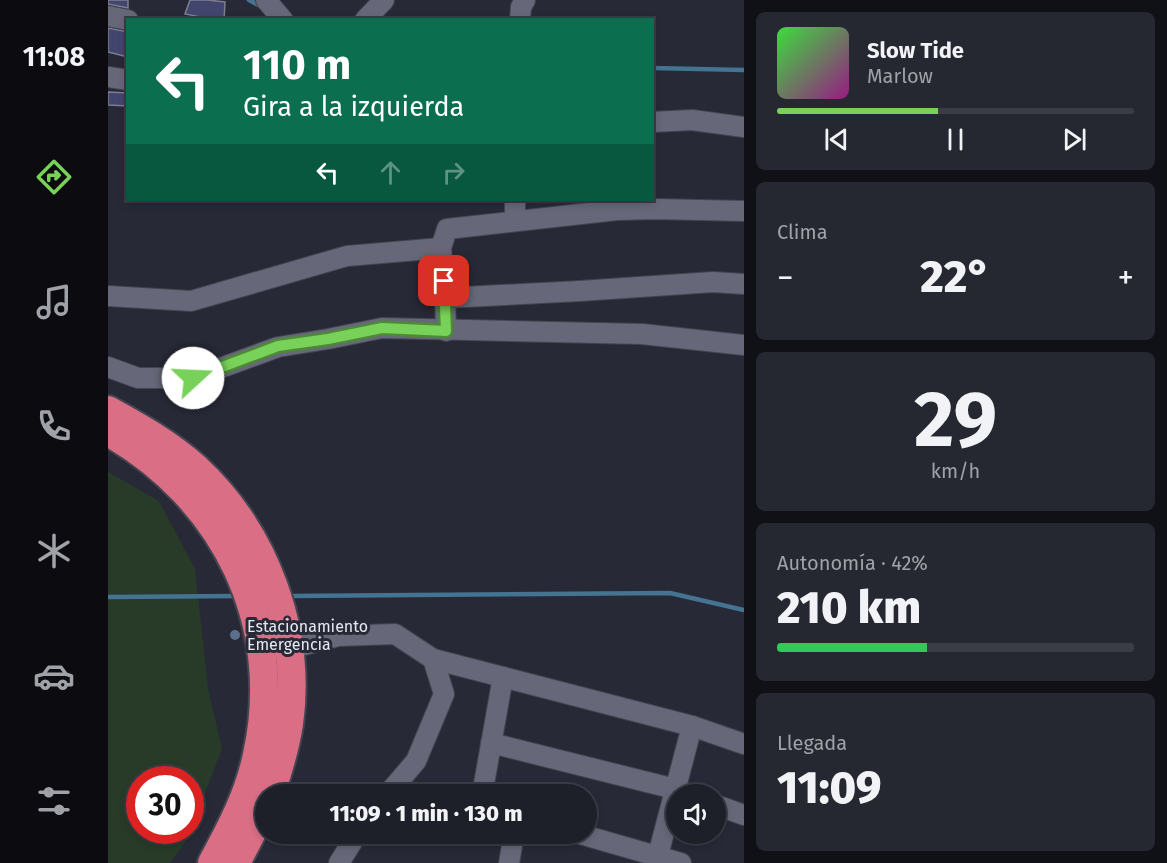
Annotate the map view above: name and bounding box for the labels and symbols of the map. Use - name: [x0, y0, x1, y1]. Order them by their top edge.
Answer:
- pin: [418, 255, 469, 306]
- position arrow: [161, 346, 225, 410]
- place label: Estacionamiento Emergencia: [247, 617, 368, 654]
- marker: Estacionamiento Emergencia: [228, 628, 242, 642]
- speed limit sign: 30: [126, 766, 204, 844]

